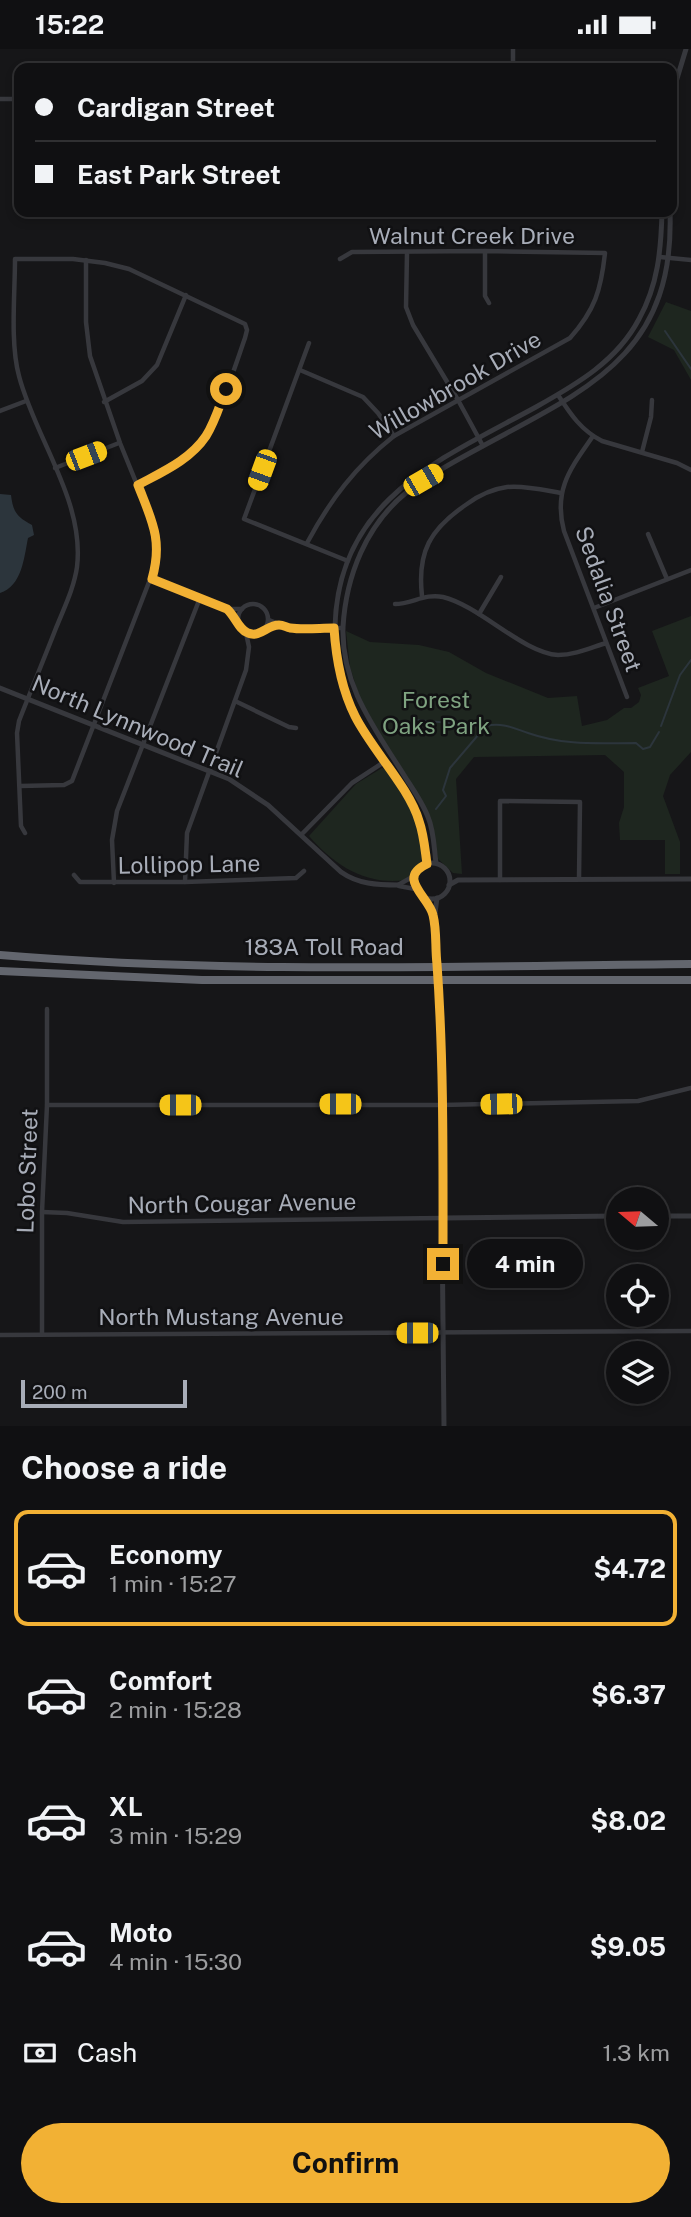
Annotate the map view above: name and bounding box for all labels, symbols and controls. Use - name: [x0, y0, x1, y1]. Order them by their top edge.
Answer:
- text: 15:22: [35, 9, 104, 40]
- text: Cardigan Street: [77, 92, 275, 123]
- text: East Park Street: [77, 159, 281, 190]
- street label: Walnut Creek Drive: [369, 222, 575, 249]
- street label: Willowbrook Drive: [364, 325, 546, 445]
- route start: [210, 373, 242, 405]
- car: [63, 439, 110, 473]
- car: [245, 447, 280, 493]
- car: [400, 460, 447, 500]
- street label: Sedalia Street: [570, 523, 648, 675]
- street label: North Lynnwood Trail: [28, 669, 248, 783]
- park label: Forest Oaks Park: [382, 686, 490, 739]
- street label: Lollipop Lane: [117, 849, 261, 879]
- street label: 183A Toll Road: [244, 933, 404, 960]
- car: [480, 1093, 523, 1115]
- car: [320, 1094, 362, 1115]
- car: [160, 1095, 202, 1116]
- street label: Lobo Street: [11, 1108, 43, 1234]
- north arrow: [606, 1187, 668, 1249]
- map controls: [606, 1187, 669, 1404]
- street label: North Cougar Avenue: [127, 1188, 357, 1218]
- callout: 4 min: [467, 1239, 583, 1289]
- route end: [427, 1248, 459, 1280]
- text: 4 min: [495, 1250, 555, 1277]
- button: locate: [606, 1264, 669, 1327]
- street label: North Mustang Avenue: [98, 1303, 344, 1330]
- car: [397, 1323, 439, 1344]
- button: layers: [606, 1341, 669, 1404]
- scale bar: [21, 1377, 187, 1409]
- text: 200 m: [32, 1381, 88, 1403]
- text: Choose a ride: [21, 1449, 227, 1486]
- icon: car: [25, 1537, 88, 1600]
- text: Economy: [109, 1539, 222, 1570]
- text: $4.72: [594, 1553, 666, 1584]
- text: 1 min · 15:27: [109, 1570, 237, 1597]
- icon: car: [25, 1663, 88, 1726]
- text: Comfort: [109, 1665, 212, 1696]
- text: $6.37: [591, 1679, 666, 1710]
- text: 2 min · 15:28: [109, 1696, 242, 1723]
- icon: car: [25, 1789, 88, 1852]
- text: XL: [109, 1791, 143, 1822]
- text: $8.02: [591, 1805, 666, 1836]
- text: 3 min · 15:29: [109, 1822, 242, 1849]
- icon: car: [25, 1915, 88, 1978]
- text: Moto: [109, 1917, 172, 1948]
- text: $9.05: [590, 1931, 666, 1962]
- text: 4 min · 15:30: [109, 1948, 242, 1975]
- icon: cash: [21, 2034, 59, 2072]
- text: Cash: [77, 2037, 137, 2068]
- text: 1.3 km: [603, 2039, 670, 2066]
- button: Confirm: [21, 2123, 670, 2203]

